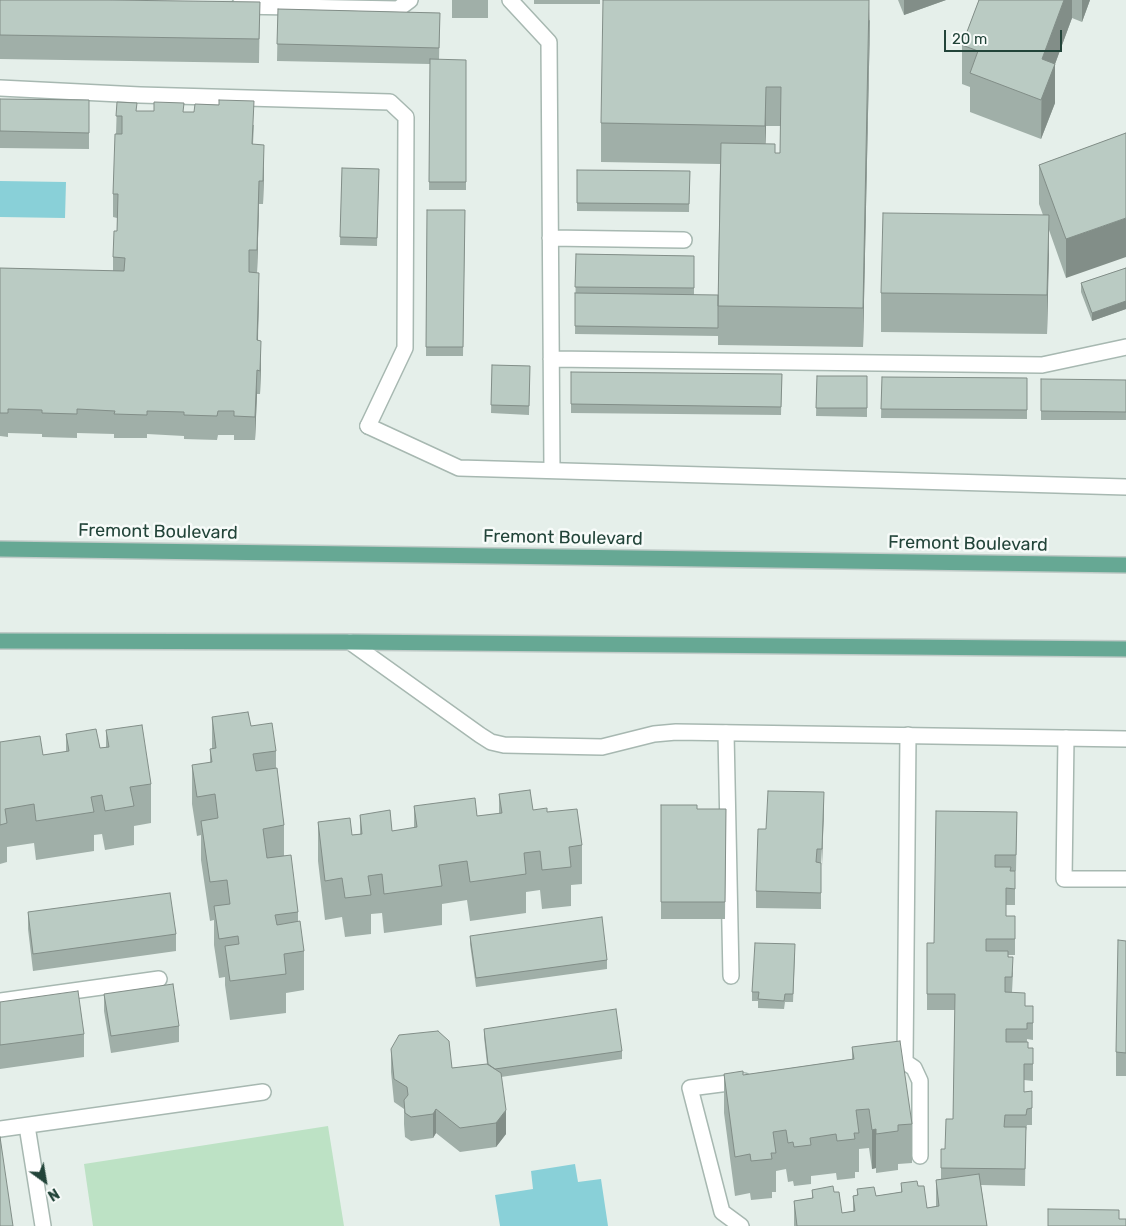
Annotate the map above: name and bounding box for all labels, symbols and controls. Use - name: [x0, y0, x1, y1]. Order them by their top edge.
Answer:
- scale bar: [946, 20, 1064, 52]
- text: 20 m: [952, 30, 987, 48]
- street label: Fremont Boulevard: [78, 520, 238, 544]
- street label: Fremont Boulevard: [483, 526, 643, 550]
- street label: Fremont Boulevard: [888, 532, 1048, 556]
- north arrow: [20, 1156, 70, 1206]
- text: N: [44, 1184, 62, 1204]

